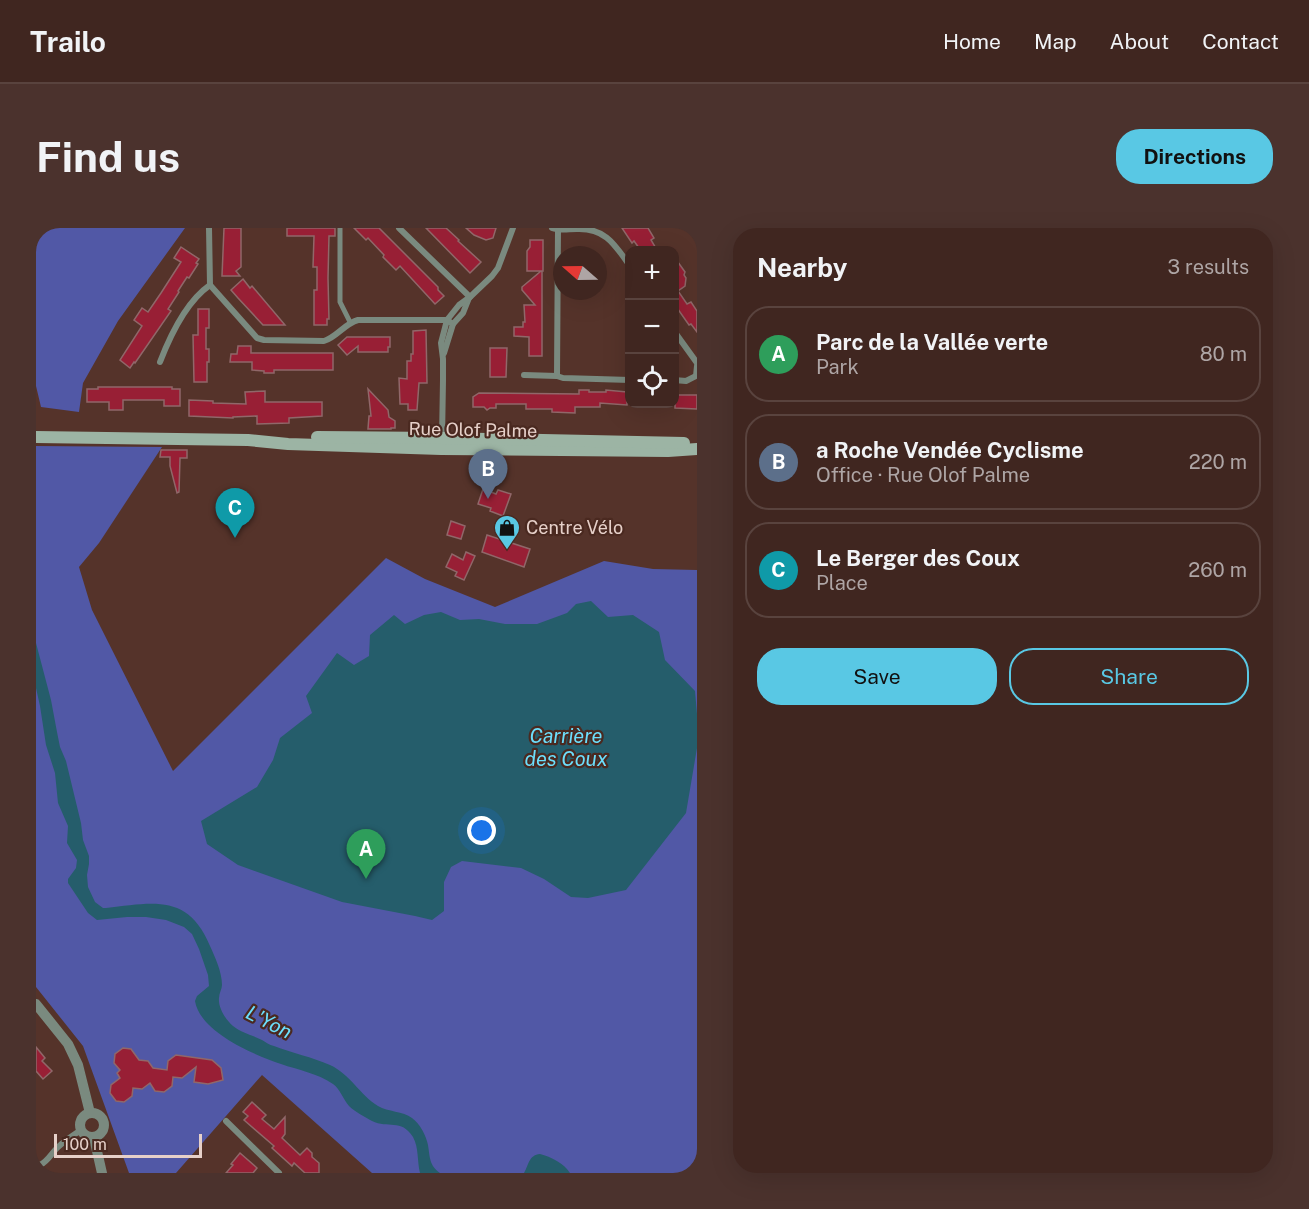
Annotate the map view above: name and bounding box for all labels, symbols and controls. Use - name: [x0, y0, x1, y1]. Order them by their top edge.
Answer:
- text: Trailo: [30, 25, 106, 58]
- text: Home: [943, 29, 1001, 54]
- text: Map: [1034, 29, 1077, 54]
- text: About: [1110, 29, 1169, 54]
- text: Contact: [1202, 29, 1279, 54]
- button: Directions: [1116, 129, 1273, 184]
- text: Find us: [36, 132, 180, 181]
- north arrow: [553, 246, 607, 300]
- map controls: [625, 246, 679, 408]
- button: +: [625, 246, 679, 300]
- text: Nearby: [757, 252, 847, 283]
- text: 3 results: [1168, 255, 1249, 279]
- button: −: [625, 300, 679, 354]
- text: Parc de la Vallée verte: [816, 329, 1048, 355]
- text: A: [771, 342, 786, 366]
- text: 80 m: [1200, 342, 1247, 366]
- button: locate: [625, 354, 679, 408]
- text: Park: [816, 355, 859, 379]
- street label: Rue Olof Palme: [408, 418, 538, 441]
- text: a Roche Vendée Cyclisme: [816, 437, 1084, 463]
- pin: B: [468, 450, 508, 499]
- text: B: [772, 450, 785, 474]
- text: 220 m: [1189, 450, 1247, 474]
- text: Office · Rue Olof Palme: [816, 463, 1030, 487]
- pin: C: [216, 488, 254, 538]
- shop icon: Centre Vélo: [492, 513, 522, 551]
- place label: Centre Vélo: [526, 517, 623, 538]
- text: Le Berger des Coux: [816, 545, 1020, 571]
- text: C: [771, 558, 786, 582]
- text: 260 m: [1188, 558, 1247, 582]
- text: Place: [816, 571, 868, 595]
- button: Save: [757, 648, 997, 705]
- button: Share: [1009, 648, 1249, 705]
- water label: Carrière des Coux: [524, 724, 608, 771]
- your location: [467, 816, 496, 845]
- pin: A: [346, 830, 386, 879]
- water label: L'Yon: [242, 1000, 296, 1044]
- scale bar: [54, 1131, 202, 1158]
- text: 100 m: [63, 1135, 107, 1154]

